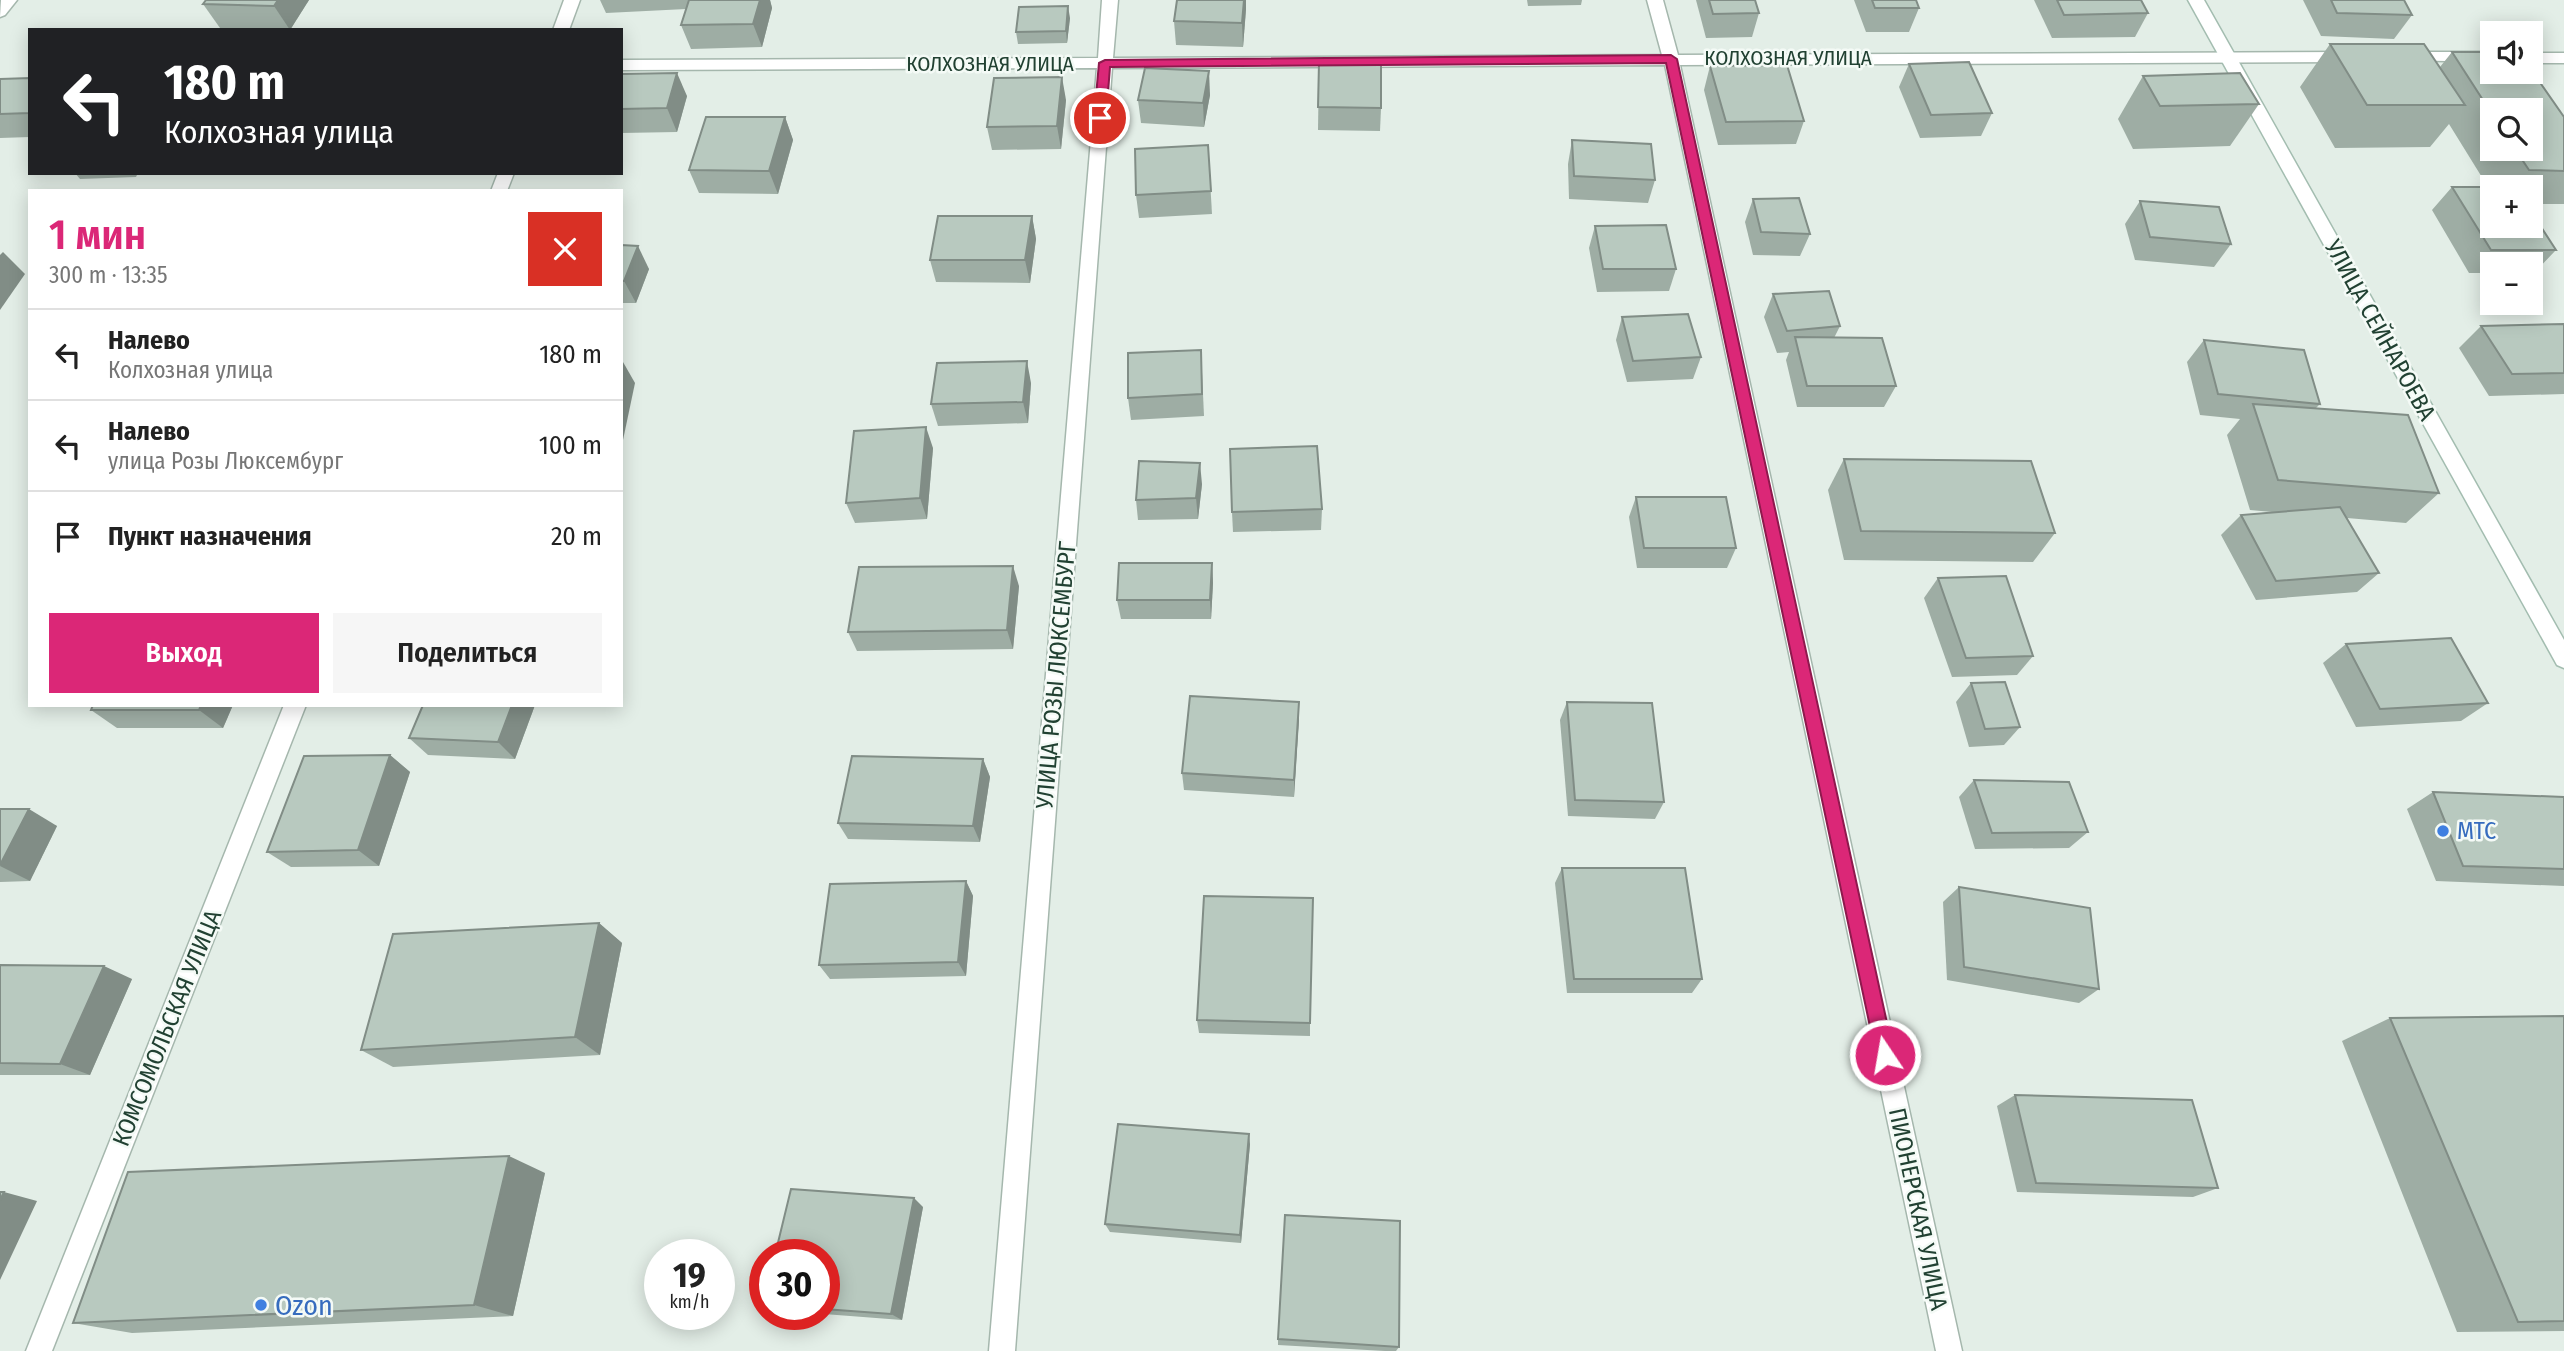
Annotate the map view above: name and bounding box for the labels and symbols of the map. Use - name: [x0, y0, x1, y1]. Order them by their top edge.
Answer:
- street label: КОЛХОЗНАЯ УЛИЦА: [1704, 45, 1872, 71]
- street label: КОЛХОЗНАЯ УЛИЦА: [906, 51, 1074, 77]
- pin: [1070, 88, 1130, 148]
- street label: УЛИЦА СЕЙНАРОЕВА: [2318, 234, 2441, 426]
- street label: УЛИЦА РОЗЫ ЛЮКСЕМБУРГ: [1030, 540, 1082, 811]
- place label: МТС: [2457, 817, 2496, 845]
- marker: МТС: [2435, 823, 2451, 839]
- street label: КОМСОМОЛЬСКАЯ УЛИЦА: [107, 905, 227, 1150]
- position arrow: [1848, 1018, 1922, 1092]
- street label: ПИОНЕРСКАЯ УЛИЦА: [1883, 1105, 1953, 1313]
- speed limit sign: 30: [749, 1239, 840, 1330]
- place label: Ozon: [275, 1289, 333, 1322]
- marker: Ozon: [253, 1297, 269, 1313]

